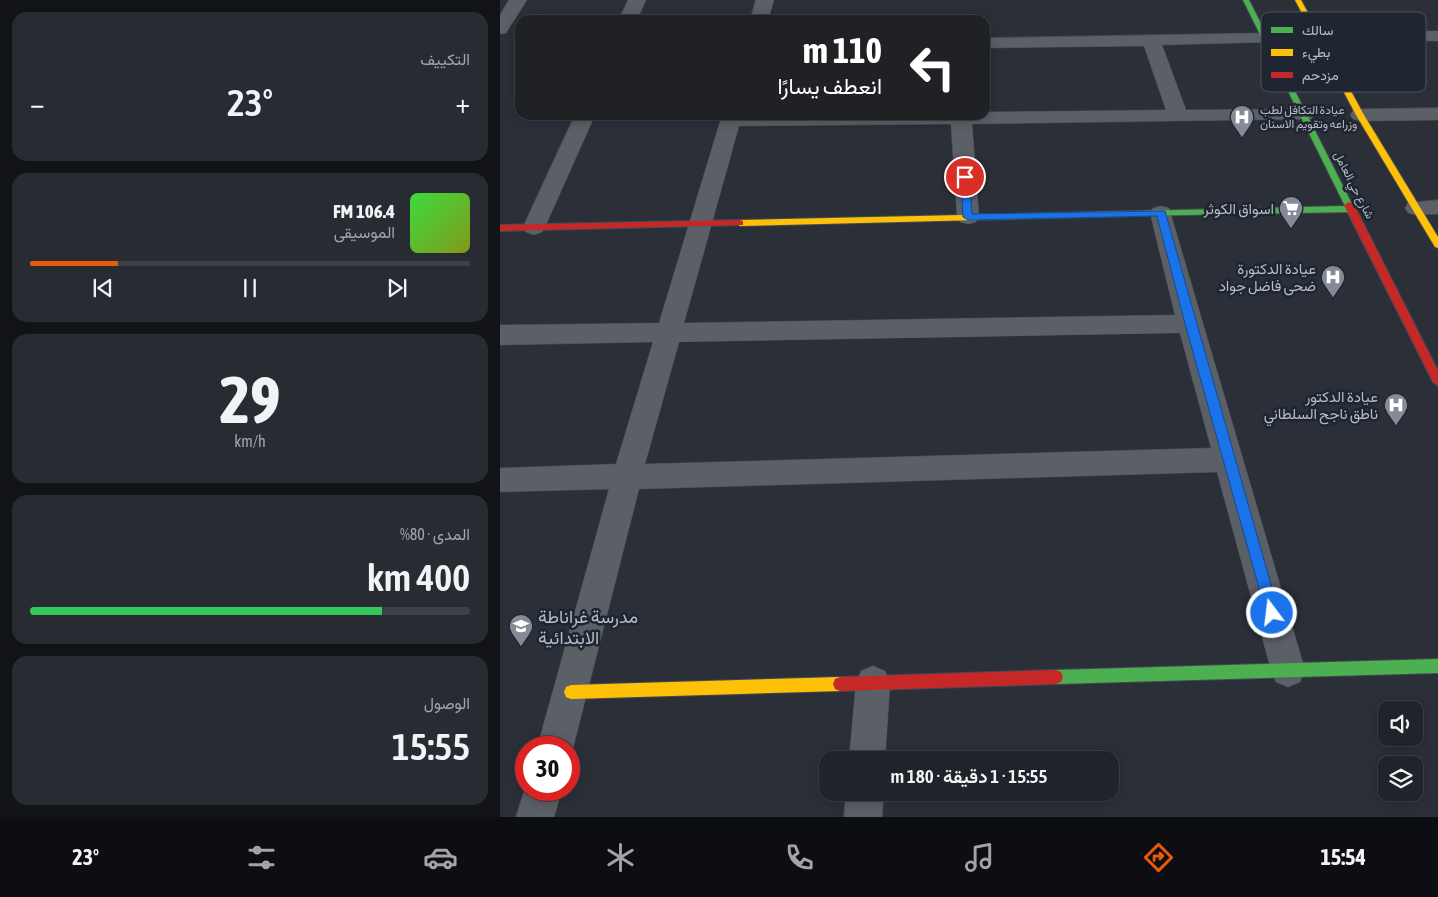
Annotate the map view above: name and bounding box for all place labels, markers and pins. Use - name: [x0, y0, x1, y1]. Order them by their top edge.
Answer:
- place label: عيادة التكافل لطب وزراعه وتقويم الاسنان: [1260, 103, 1357, 132]
- hospital icon: عيادة التكافل لطب وزراعه وتقويم الاسنان: [1229, 104, 1255, 138]
- pin: [944, 156, 986, 198]
- supermarket icon: اسواق الكوثر: [1278, 195, 1304, 229]
- place label: اسواق الكوثر: [1203, 200, 1274, 218]
- place label: عيادة الدكتورة ضحى فاضل جواد: [1219, 260, 1316, 296]
- hospital icon: عيادة الدكتورة ضحى فاضل جواد: [1320, 264, 1346, 298]
- place label: عيادة الدكتور ناطق ناجح السلطاني: [1264, 388, 1378, 427]
- hospital icon: عيادة الدكتور ناطق ناجح السلطاني: [1383, 392, 1409, 426]
- place label: مدرسة غراناطة الابتدائية: [538, 606, 638, 648]
- school or university icon: مدرسة غراناطة الابتدائية: [508, 613, 534, 647]

